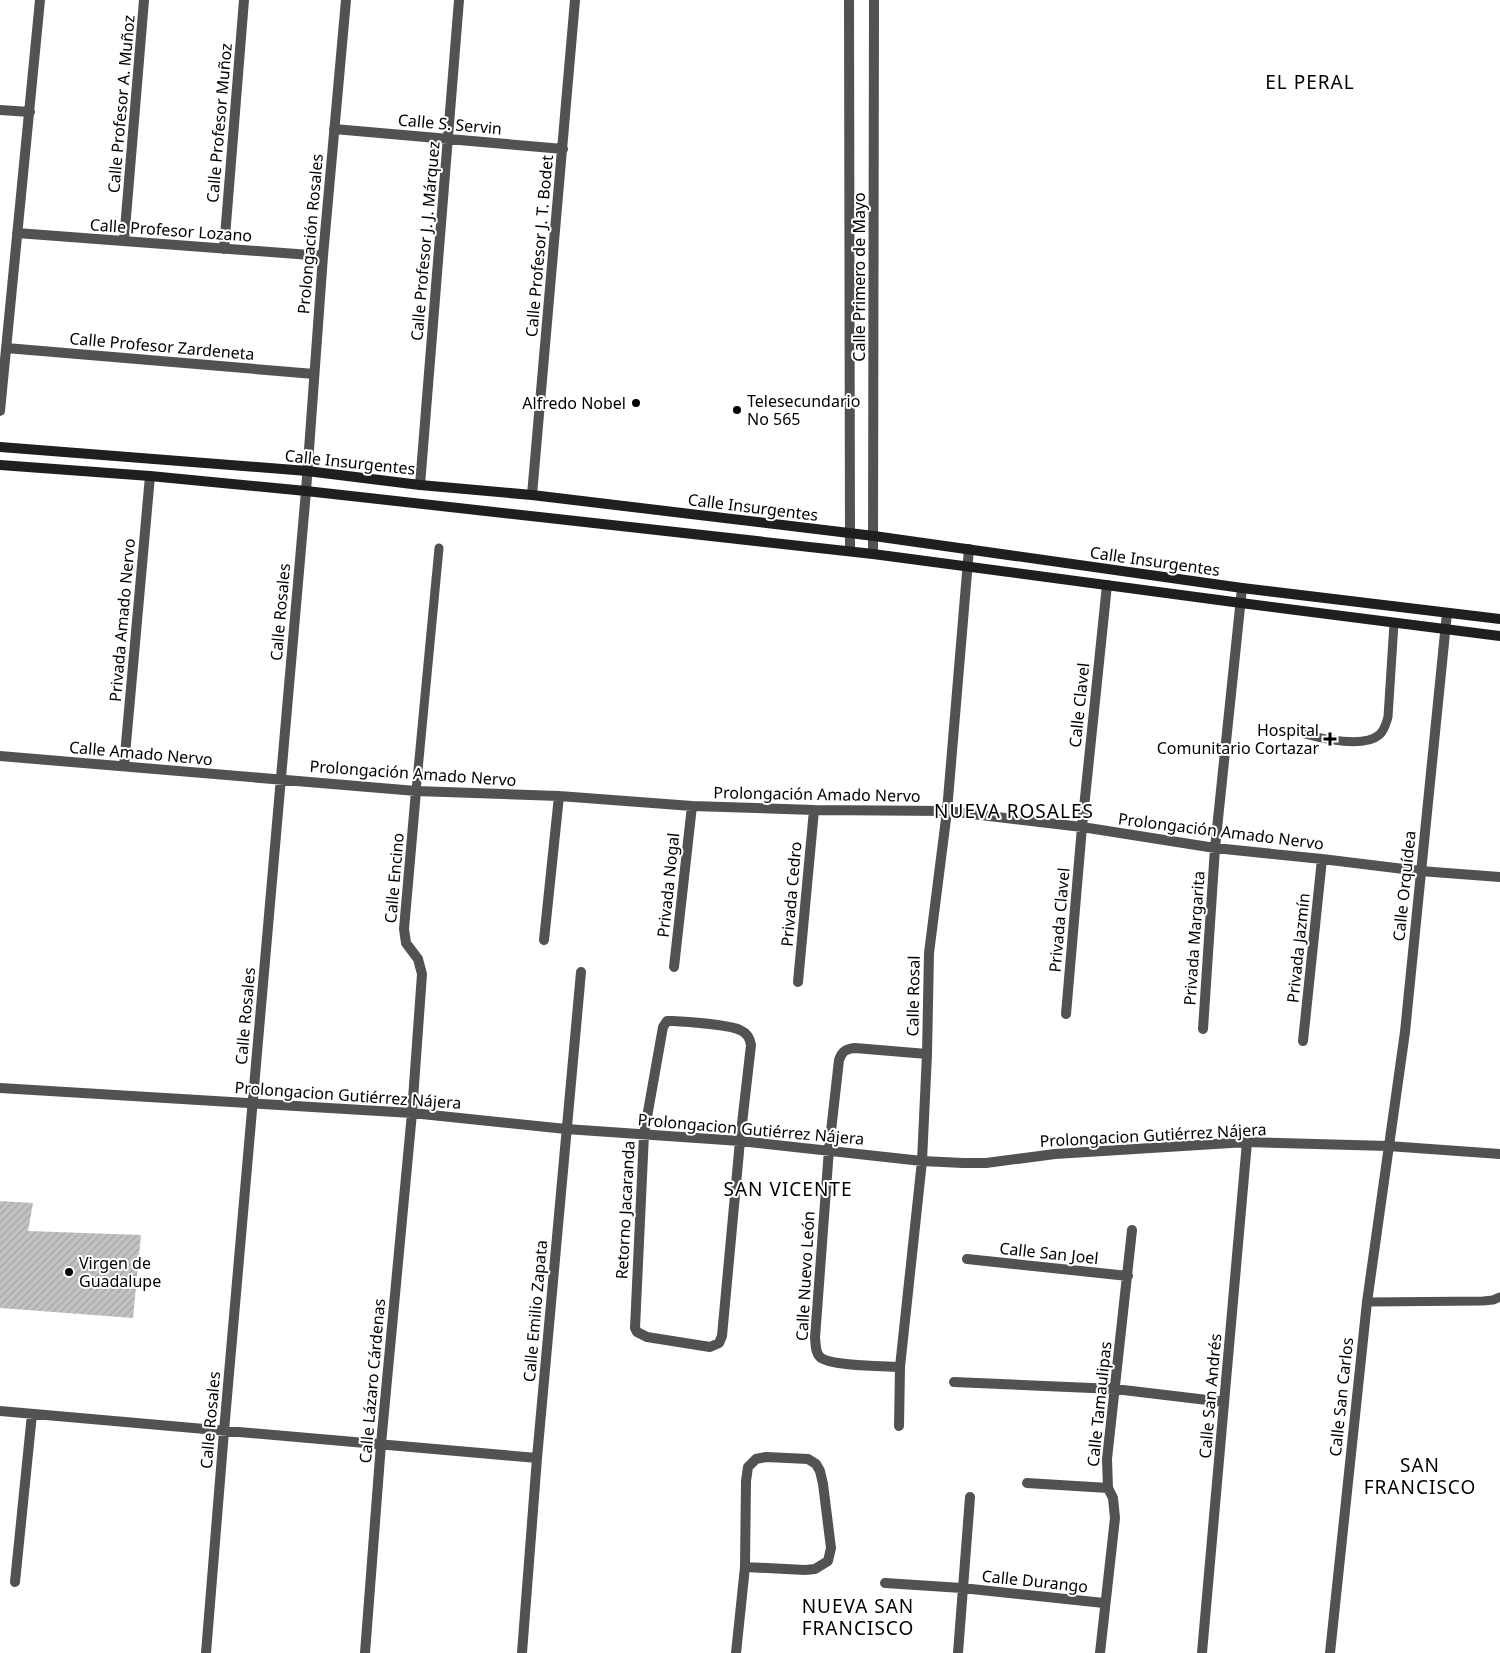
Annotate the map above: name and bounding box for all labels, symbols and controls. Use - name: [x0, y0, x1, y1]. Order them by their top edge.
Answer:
- street label: Calle Profesor A. Muñoz: [102, 14, 140, 194]
- street label: Calle Profesor Muñoz: [201, 42, 237, 204]
- district label: EL PERAL: [1265, 69, 1355, 95]
- street label: Calle S. Servin: [397, 108, 503, 140]
- street label: Calle Profesor J. J. Márquez: [405, 140, 445, 342]
- street label: Prolongación Rosales: [292, 153, 328, 315]
- street label: Calle Profesor J. T. Bodet: [520, 154, 558, 338]
- street label: Calle Primero de Mayo: [848, 192, 870, 362]
- street label: Calle Profesor Lozano: [89, 213, 253, 247]
- street label: Calle Profesor Zardeneta: [69, 327, 255, 365]
- place label: Telesecundario No 565: [747, 390, 860, 430]
- place label: Alfredo Nobel: [522, 392, 626, 414]
- marker: Alfredo Nobel: [630, 397, 642, 409]
- marker: Telesecundario No 565: [731, 404, 743, 416]
- street label: Calle Insurgentes: [284, 444, 416, 480]
- street label: Calle Insurgentes: [687, 488, 819, 526]
- street label: Privada Amado Nervo: [104, 537, 140, 703]
- street label: Calle Insurgentes: [1089, 541, 1221, 581]
- street label: Calle Rosales: [265, 562, 295, 662]
- street label: Calle Clavel: [1064, 662, 1094, 748]
- place label: Hospital Comunitario Cortazar: [1157, 719, 1319, 759]
- marker: Hospital Comunitario Cortazar: [1323, 732, 1337, 746]
- street label: Calle Amado Nervo: [68, 736, 214, 770]
- street label: Prolongación Amado Nervo: [309, 755, 517, 791]
- street label: Prolongación Amado Nervo: [713, 781, 921, 807]
- district label: NUEVA ROSALES: [934, 798, 1094, 824]
- street label: Prolongación Amado Nervo: [1117, 807, 1325, 855]
- street label: Calle Orquídea: [1387, 830, 1421, 942]
- street label: Privada Nogal: [652, 831, 684, 939]
- street label: Calle Encino: [379, 832, 409, 924]
- street label: Privada Cedro: [775, 841, 807, 947]
- street label: Privada Clavel: [1043, 867, 1075, 973]
- street label: Privada Margarita: [1178, 870, 1210, 1006]
- street label: Privada Jazmín: [1281, 892, 1315, 1004]
- street label: Calle Rosal: [901, 955, 925, 1037]
- street label: Calle Rosales: [230, 966, 260, 1066]
- street label: Prolongacion Gutiérrez Nájera: [234, 1076, 462, 1114]
- street label: Prolongacion Gutiérrez Nájera: [637, 1108, 865, 1150]
- street label: Prolongacion Gutiérrez Nájera: [1039, 1118, 1267, 1152]
- street label: Retorno Jacaranda: [610, 1140, 640, 1280]
- district label: SAN VICENTE: [724, 1176, 852, 1202]
- street label: Calle Nuevo León: [791, 1210, 819, 1342]
- street label: Calle San Joel: [998, 1237, 1100, 1269]
- street label: Calle Emilio Zapata: [518, 1239, 552, 1383]
- place label: Virgen de Guadalupe: [79, 1252, 161, 1292]
- marker: Virgen de Guadalupe: [63, 1266, 75, 1278]
- street label: Calle Lázaro Cárdenas: [354, 1298, 390, 1464]
- street label: Calle San Andrés: [1194, 1333, 1226, 1459]
- street label: Calle San Carlos: [1324, 1336, 1358, 1458]
- street label: Calle Tamaulipas: [1081, 1340, 1117, 1468]
- street label: Calle Rosales: [195, 1370, 225, 1470]
- district label: SAN FRANCISCO: [1364, 1452, 1476, 1500]
- street label: Calle Durango: [981, 1564, 1089, 1598]
- district label: NUEVA SAN FRANCISCO: [802, 1593, 914, 1641]

